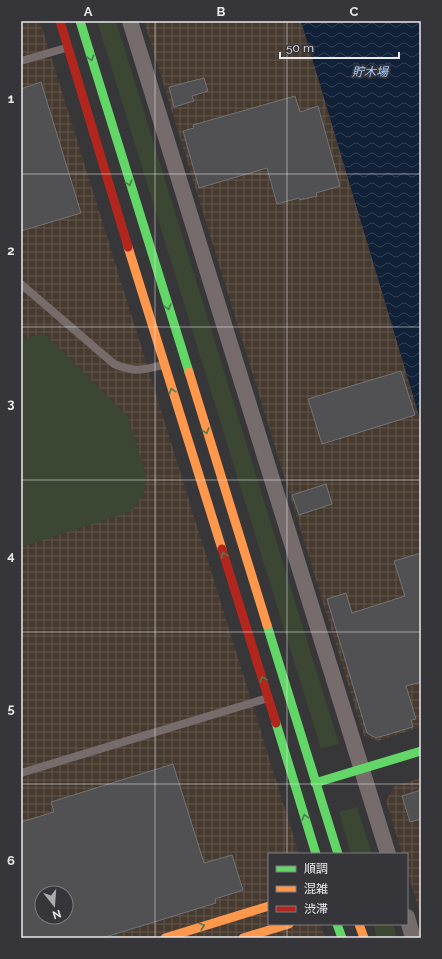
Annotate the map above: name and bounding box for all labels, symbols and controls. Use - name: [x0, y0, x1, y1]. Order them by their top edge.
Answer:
- text: A: [84, 4, 93, 19]
- text: B: [217, 4, 226, 19]
- text: C: [350, 4, 359, 19]
- scale bar: [280, 34, 399, 60]
- text: 50 m: [286, 41, 314, 55]
- one-way arrow: [86, 55, 95, 62]
- water label: 貯木場: [352, 65, 390, 79]
- text: 1: [8, 91, 15, 106]
- one-way arrow: [125, 179, 133, 186]
- text: 2: [7, 243, 15, 258]
- one-way arrow: [163, 303, 172, 310]
- one-way arrow: [168, 387, 177, 394]
- text: 3: [7, 396, 15, 411]
- one-way arrow: [201, 427, 210, 434]
- text: 4: [7, 548, 15, 563]
- one-way arrow: [220, 552, 229, 559]
- one-way arrow: [259, 676, 268, 683]
- text: 5: [7, 701, 15, 716]
- one-way arrow: [301, 813, 310, 820]
- text: 6: [7, 853, 15, 868]
- legend: [268, 853, 408, 925]
- text: 順調: [304, 862, 328, 876]
- text: 混雑: [304, 882, 328, 896]
- north arrow: [34, 885, 74, 925]
- text: 渋滞: [304, 902, 328, 916]
- text: N: [51, 907, 63, 922]
- one-way arrow: [199, 922, 206, 931]

